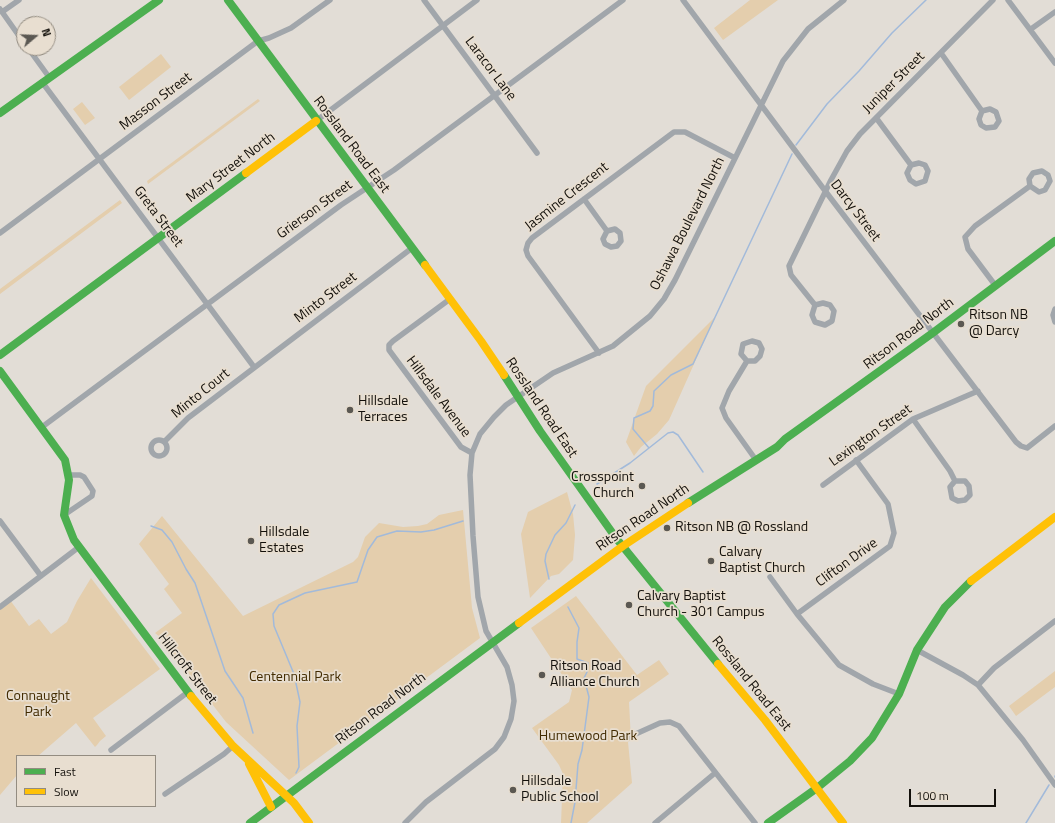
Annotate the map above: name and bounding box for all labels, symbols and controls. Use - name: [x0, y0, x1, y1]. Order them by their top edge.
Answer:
- north arrow: [16, 16, 56, 56]
- text: N: [38, 26, 55, 39]
- street label: Laracor Lane: [461, 34, 519, 104]
- street label: Juniper Street: [860, 49, 928, 117]
- street label: Masson Street: [117, 69, 195, 135]
- street label: Rossland Road East: [309, 93, 393, 197]
- street label: Mary Street North: [183, 129, 279, 207]
- street label: Oshawa Boulevard North: [647, 154, 729, 294]
- street label: Jasmine Crescent: [522, 159, 612, 235]
- street label: Grierson Street: [274, 177, 356, 243]
- street label: Darcy Street: [826, 177, 884, 245]
- street label: Greta Street: [130, 183, 186, 251]
- street label: Minto Street: [291, 269, 361, 327]
- street label: Ritson Road North: [861, 295, 957, 373]
- place label: Ritson NB @ Darcy: [969, 308, 1028, 340]
- marker: Ritson NB @ Darcy: [956, 319, 966, 329]
- street label: Hillsdale Avenue: [402, 353, 474, 441]
- street label: Rossland Road East: [501, 355, 581, 461]
- street label: Minto Court: [169, 366, 233, 422]
- place label: Hillsdale Terraces: [358, 394, 408, 426]
- street label: Lexington Street: [827, 401, 915, 471]
- marker: Hillsdale Terraces: [345, 405, 355, 415]
- place label: Crosspoint Church: [571, 470, 634, 502]
- street label: Ritson Road North: [593, 481, 693, 555]
- marker: Crosspoint Church: [637, 481, 647, 491]
- place label: Ritson NB @ Rossland: [675, 520, 808, 536]
- marker: Ritson NB @ Rossland: [662, 523, 672, 533]
- place label: Hillsdale Estates: [259, 525, 309, 558]
- street label: Clifton Drive: [813, 535, 881, 591]
- marker: Hillsdale Estates: [246, 536, 256, 546]
- place label: Calvary Baptist Church: [719, 545, 805, 578]
- marker: Calvary Baptist Church: [706, 556, 716, 566]
- place label: Calvary Baptist Church - 301 Campus: [637, 589, 764, 622]
- marker: Calvary Baptist Church - 301 Campus: [624, 600, 634, 610]
- street label: Hillcroft Street: [154, 630, 220, 708]
- street label: Rossland Road East: [708, 633, 794, 735]
- place label: Ritson Road Alliance Church: [550, 659, 639, 692]
- park label: Centennial Park: [249, 670, 341, 686]
- street label: Ritson Road North: [333, 670, 429, 748]
- marker: Ritson Road Alliance Church: [537, 670, 547, 680]
- park label: Connaught Park: [6, 689, 70, 722]
- park label: Humewood Park: [539, 729, 637, 745]
- legend: [16, 755, 156, 807]
- text: Fast: [54, 762, 76, 781]
- place label: Hillsdale Public School: [521, 774, 599, 806]
- scale bar: [911, 781, 998, 807]
- text: Slow: [54, 782, 79, 801]
- marker: Hillsdale Public School: [508, 785, 518, 795]
- text: 100 m: [916, 786, 949, 805]

